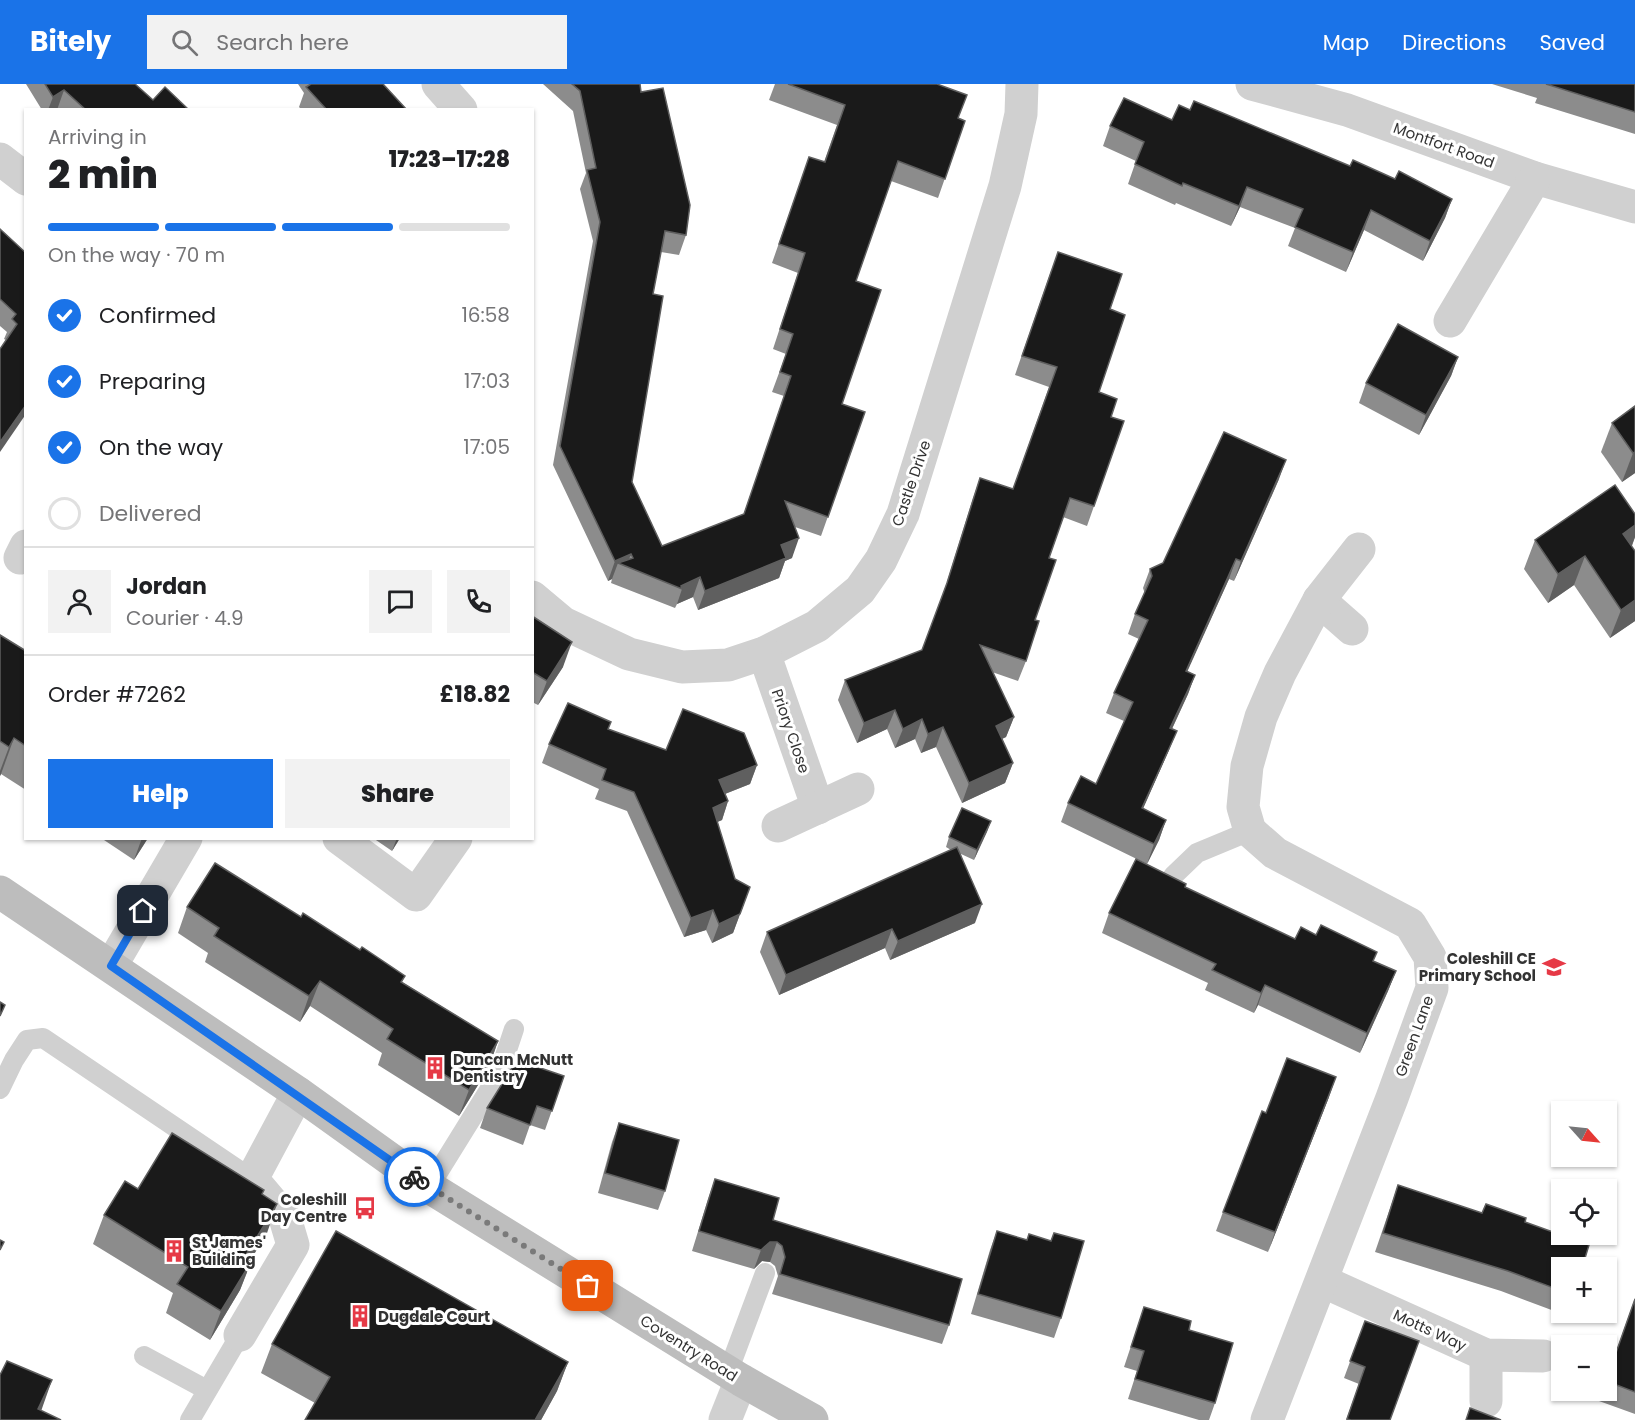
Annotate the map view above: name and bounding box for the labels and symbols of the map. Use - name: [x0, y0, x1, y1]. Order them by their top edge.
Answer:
- street label: Montfort Road: [1391, 117, 1497, 173]
- street label: Castle Drive: [886, 437, 936, 529]
- street label: Priory Close: [767, 686, 815, 776]
- pin: [117, 885, 168, 936]
- place label: Coleshill CE Primary School: [1419, 948, 1536, 986]
- school or university icon: Coleshill CE Primary School: [1541, 954, 1567, 980]
- street label: Green Lane: [1390, 992, 1438, 1080]
- place label: Duncan McNutt Dentistry: [453, 1049, 573, 1087]
- building icon: Duncan McNutt Dentistry: [422, 1055, 448, 1081]
- north arrow: [1551, 1101, 1617, 1167]
- courier: [384, 1147, 444, 1207]
- place label: Coleshill Day Centre: [261, 1189, 347, 1227]
- bus stop icon: Coleshill Day Centre: [352, 1195, 378, 1221]
- place label: St James' Building: [192, 1232, 266, 1270]
- building icon: St James' Building: [161, 1238, 187, 1264]
- pin: [562, 1260, 613, 1311]
- building icon: Dugdale Court: [347, 1303, 373, 1329]
- street label: Motts Way: [1390, 1304, 1471, 1356]
- place label: Dugdale Court: [378, 1306, 490, 1327]
- street label: Coventry Road: [636, 1310, 742, 1386]

